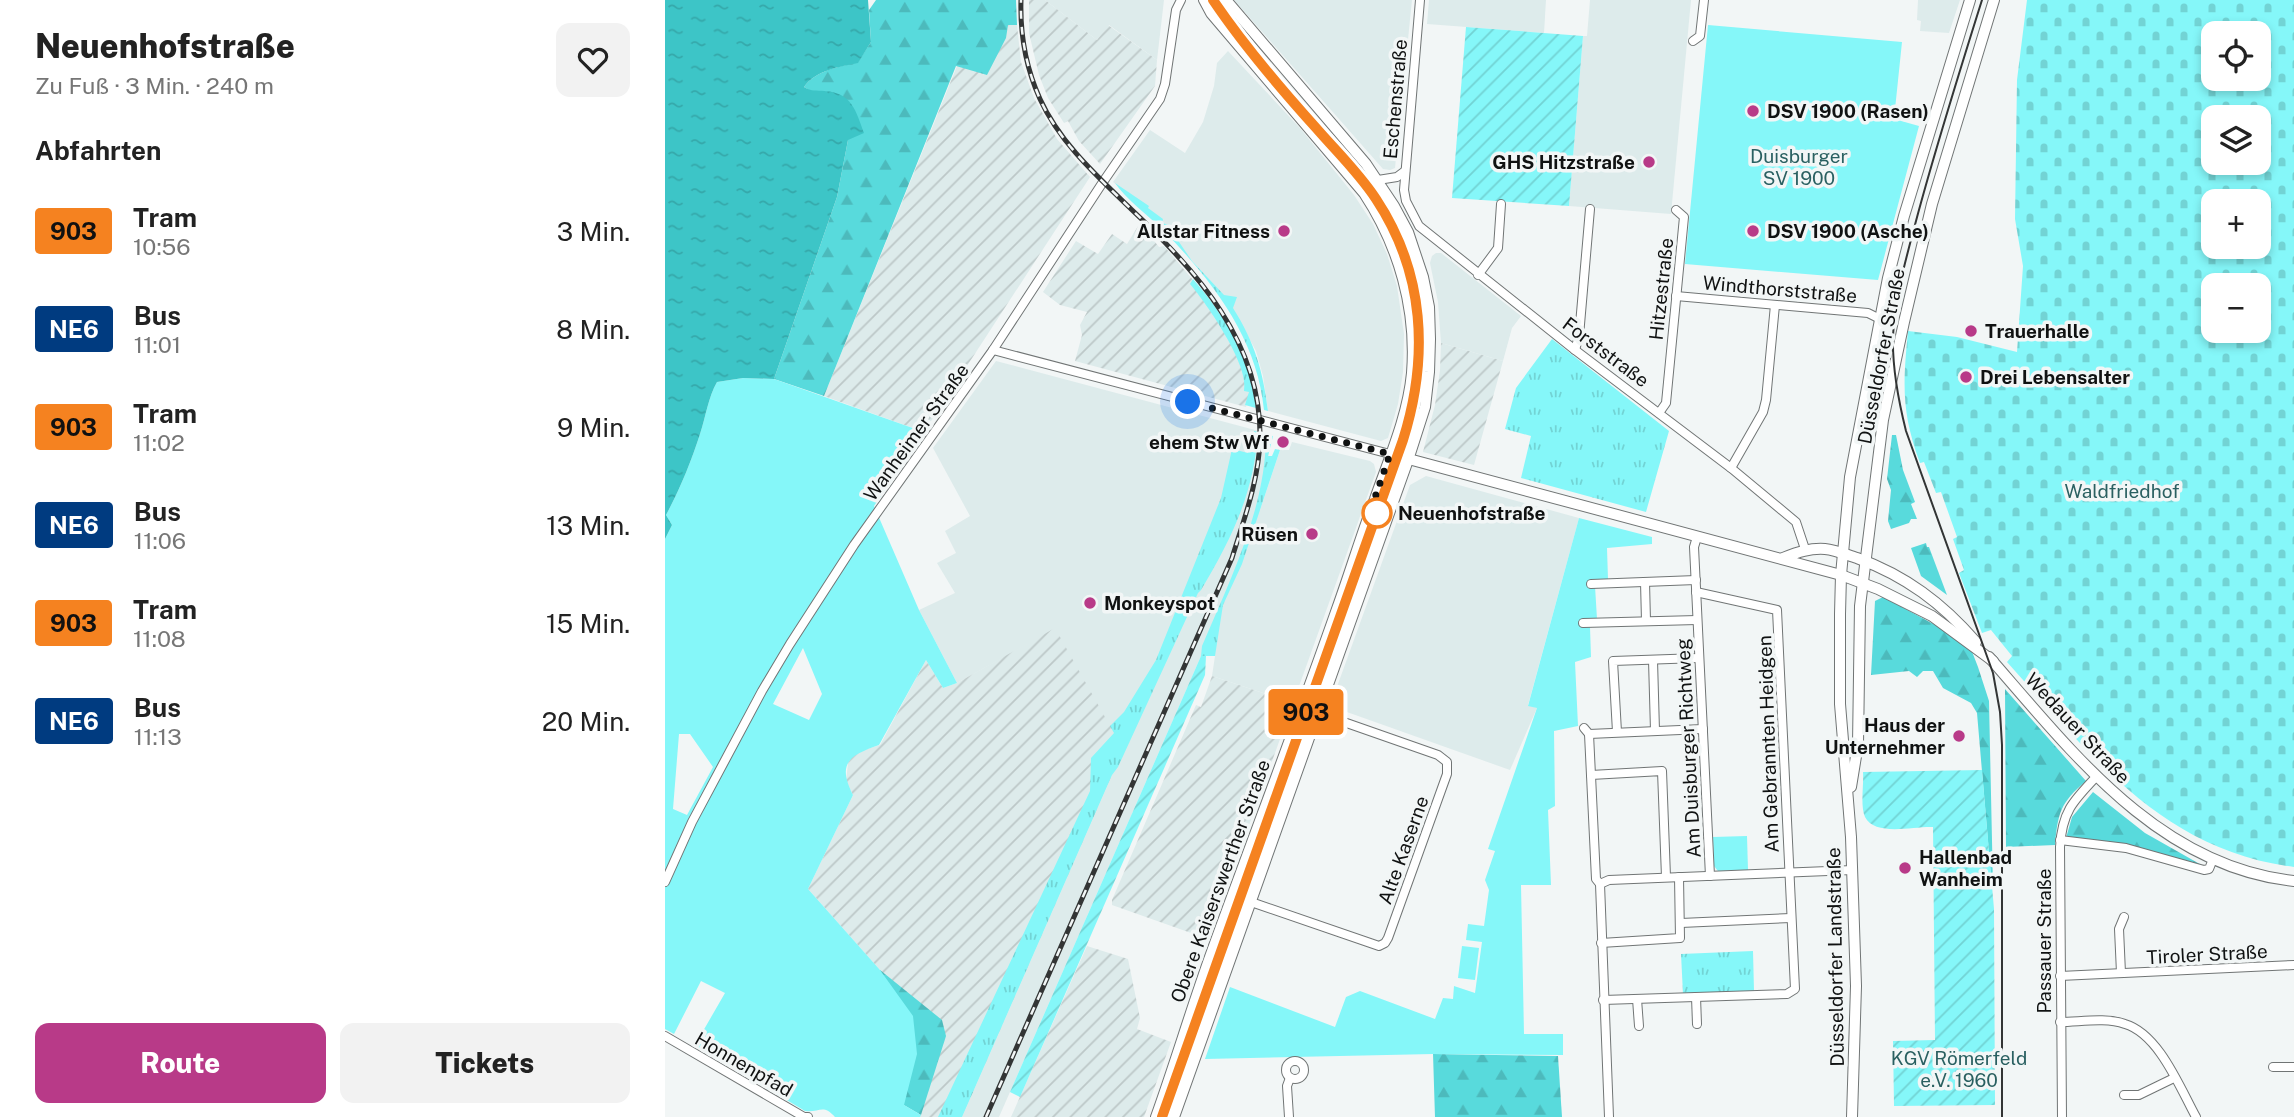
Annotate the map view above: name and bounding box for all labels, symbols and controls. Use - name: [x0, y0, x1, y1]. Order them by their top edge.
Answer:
- map controls: [2201, 21, 2271, 343]
- button: locate: [2201, 21, 2271, 91]
- button: heart: [556, 23, 630, 97]
- text: Neuenhofstraße: [35, 27, 295, 65]
- street label: Eschenstraße: [1379, 38, 1411, 160]
- text: Zu Fuß · 3 Min. · 240 m: [35, 72, 274, 99]
- place label: DSV 1900 (Rasen): [1767, 100, 1929, 122]
- marker: DSV 1900 (Rasen): [1745, 103, 1761, 119]
- button: layers: [2201, 105, 2271, 175]
- text: Abfahrten: [35, 135, 161, 166]
- park label: Duisburger SV 1900: [1750, 145, 1848, 189]
- place label: GHS Hitzstraße: [1492, 151, 1635, 173]
- marker: GHS Hitzstraße: [1641, 154, 1657, 170]
- button: +: [2201, 189, 2271, 259]
- text: Tram: [133, 202, 197, 233]
- text: 3 Min.: [557, 216, 630, 247]
- text: 903: [50, 217, 97, 245]
- place label: Allstar Fitness: [1137, 220, 1270, 242]
- place label: DSV 1900 (Asche): [1767, 220, 1929, 242]
- marker: Allstar Fitness: [1276, 223, 1292, 239]
- marker: DSV 1900 (Asche): [1745, 223, 1761, 239]
- text: 10:56: [133, 233, 191, 260]
- street label: Hitzestraße: [1645, 237, 1677, 341]
- street label: Düsseldorfer Straße: [1853, 266, 1909, 446]
- street label: Windthorststraße: [1702, 271, 1858, 307]
- button: −: [2201, 273, 2271, 343]
- text: Bus: [134, 300, 181, 331]
- street label: Forststraße: [1559, 312, 1653, 392]
- text: 8 Min.: [556, 314, 630, 345]
- text: NE6: [49, 315, 99, 343]
- place label: Trauerhalle: [1985, 320, 2089, 342]
- marker: Trauerhalle: [1963, 323, 1979, 339]
- text: 11:01: [134, 331, 181, 358]
- street label: Wanheimer Straße: [859, 359, 973, 505]
- place label: Drei Lebensalter: [1980, 366, 2130, 388]
- marker: Drei Lebensalter: [1958, 369, 1974, 385]
- your location: [1170, 384, 1205, 419]
- text: Tram: [133, 398, 197, 429]
- text: 9 Min.: [557, 412, 630, 443]
- text: 903: [50, 413, 97, 441]
- text: 11:02: [133, 429, 185, 456]
- place label: ehem Stw Wf: [1149, 431, 1269, 453]
- marker: ehem Stw Wf: [1275, 434, 1291, 450]
- park label: Waldfriedhof: [2064, 480, 2180, 502]
- text: Bus: [134, 496, 181, 527]
- marker: Neuenhofstraße: [1362, 498, 1392, 528]
- place label: Neuenhofstraße: [1398, 502, 1546, 524]
- text: 13 Min.: [546, 510, 630, 541]
- text: NE6: [49, 511, 99, 539]
- place label: Rüsen: [1241, 523, 1298, 545]
- marker: Rüsen: [1304, 526, 1320, 542]
- text: 11:06: [134, 527, 186, 554]
- place label: Monkeyspot: [1104, 592, 1215, 614]
- text: Tram: [133, 594, 197, 625]
- marker: Monkeyspot: [1082, 595, 1098, 611]
- text: 15 Min.: [546, 608, 630, 639]
- text: 903: [50, 609, 97, 637]
- text: 11:08: [133, 625, 186, 652]
- street label: Am Gebrannten Heidgen: [1753, 635, 1783, 853]
- street label: Am Duisburger Richtweg: [1671, 638, 1705, 858]
- street label: Wedauer Straße: [2021, 668, 2135, 788]
- line badge: 903: [1266, 689, 1346, 735]
- text: Bus: [134, 692, 181, 723]
- text: 903: [1282, 698, 1330, 726]
- text: 20 Min.: [542, 706, 630, 737]
- text: NE6: [49, 707, 99, 735]
- place label: Haus der Unternehmer: [1825, 714, 1945, 758]
- text: 11:13: [134, 723, 182, 750]
- marker: Haus der Unternehmer: [1951, 728, 1967, 744]
- street label: Obere Kaiserswerther Straße: [1166, 757, 1274, 1005]
- street label: Alte Kaserne: [1373, 793, 1433, 907]
- place label: Hallenbad Wanheim: [1919, 846, 2012, 890]
- street label: Düsseldorfer Landstraße: [1822, 847, 1848, 1067]
- marker: Hallenbad Wanheim: [1897, 860, 1913, 876]
- street label: Passauer Straße: [2033, 868, 2055, 1014]
- street label: Tiroler Straße: [2146, 940, 2268, 968]
- button: Route: [35, 1023, 326, 1103]
- button: Tickets: [340, 1023, 630, 1103]
- street label: Honnenpfad: [691, 1027, 797, 1101]
- park label: KGV Römerfeld e.V. 1960: [1891, 1047, 2027, 1091]

